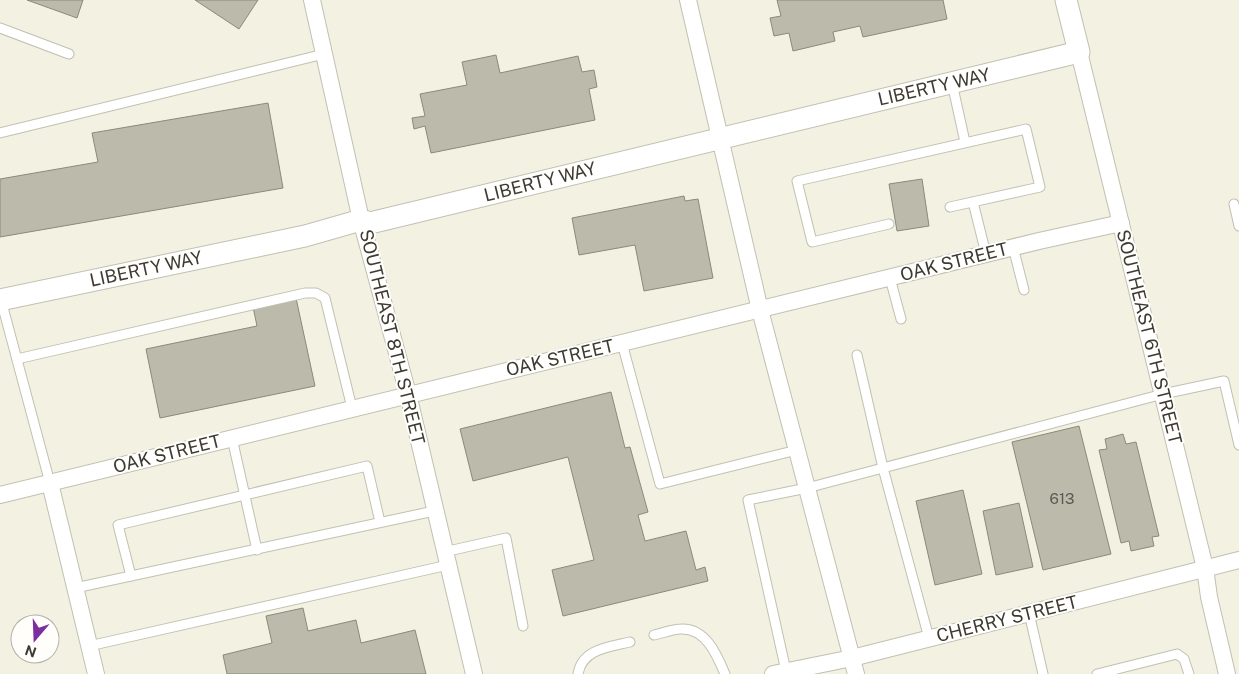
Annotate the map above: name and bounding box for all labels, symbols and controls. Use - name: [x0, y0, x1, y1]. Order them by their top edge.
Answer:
- street label: LIBERTY WAY: [876, 63, 992, 110]
- street label: LIBERTY WAY: [482, 157, 598, 206]
- street label: SOUTHEAST 8TH STREET: [356, 227, 429, 447]
- street label: SOUTHEAST 6TH STREET: [1113, 227, 1186, 447]
- street label: OAK STREET: [898, 238, 1010, 285]
- street label: LIBERTY WAY: [88, 246, 204, 291]
- street label: OAK STREET: [504, 335, 616, 380]
- street label: OAK STREET: [111, 430, 223, 477]
- house number: 613: [1050, 490, 1074, 507]
- street label: CHERRY STREET: [934, 591, 1080, 646]
- north arrow: [10, 614, 60, 664]
- text: N: [23, 642, 39, 661]

